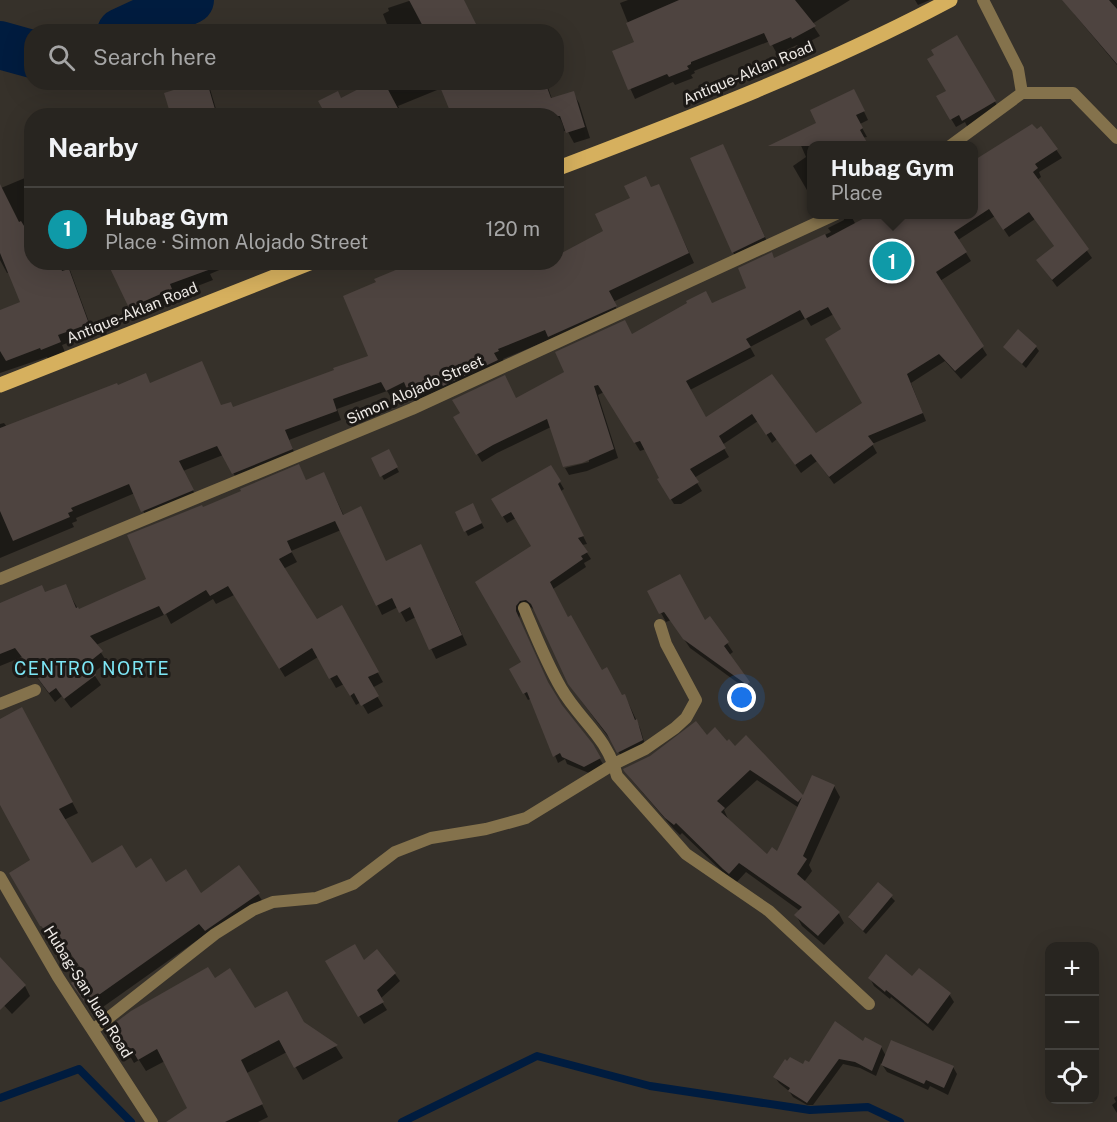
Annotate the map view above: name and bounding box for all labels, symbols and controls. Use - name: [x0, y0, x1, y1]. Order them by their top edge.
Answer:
- search box: [24, 24, 564, 90]
- street label: Antique-Aklan Road: [680, 37, 815, 108]
- icon: search: [45, 41, 78, 74]
- text: Search here: [93, 44, 217, 70]
- text: Nearby: [48, 132, 138, 163]
- popup: [807, 141, 978, 219]
- text: Hubag Gym: [831, 155, 954, 181]
- text: Place: [831, 181, 883, 205]
- text: Hubag Gym: [105, 204, 228, 230]
- text: 1: [63, 217, 72, 241]
- text: 120 m: [486, 217, 540, 241]
- text: Place · Simon Alojado Street: [105, 230, 368, 254]
- pin: 1: [872, 238, 912, 284]
- street label: Antique-Aklan Road: [64, 278, 200, 347]
- street label: Simon Alojado Street: [344, 352, 486, 427]
- district label: CENTRO NORTE: [14, 658, 170, 679]
- your location: [727, 683, 756, 712]
- street label: Hubag-San Juan Road: [41, 922, 136, 1061]
- map controls: [1045, 942, 1099, 1104]
- button: +: [1045, 942, 1099, 996]
- button: −: [1045, 996, 1099, 1050]
- button: locate: [1045, 1050, 1099, 1104]

